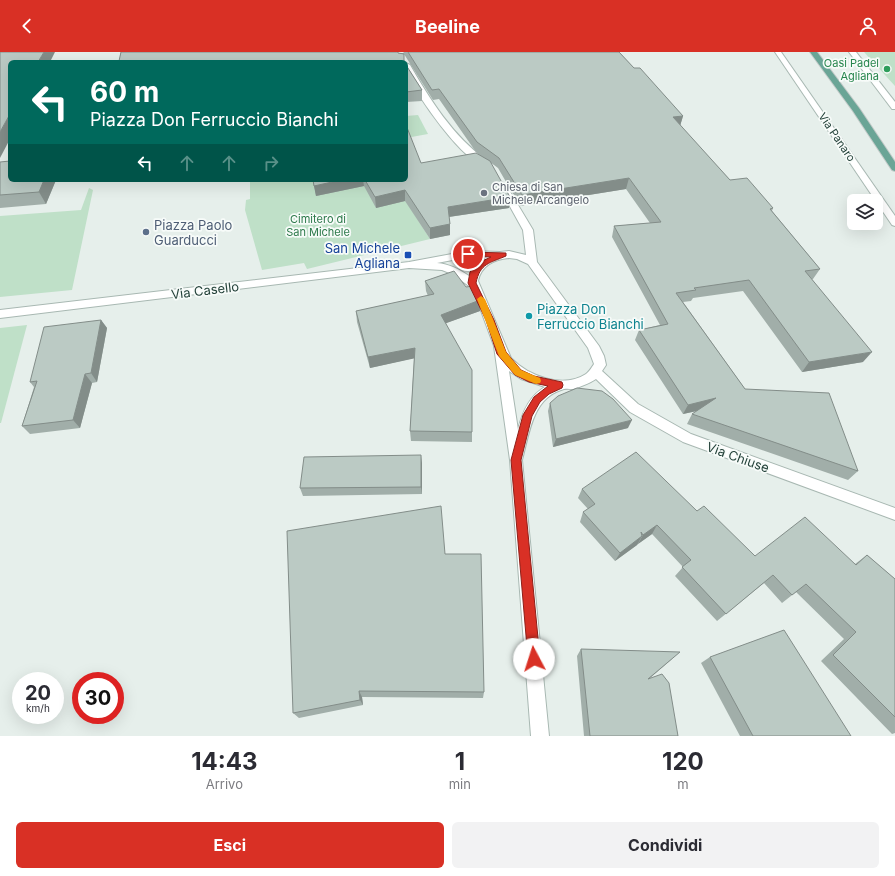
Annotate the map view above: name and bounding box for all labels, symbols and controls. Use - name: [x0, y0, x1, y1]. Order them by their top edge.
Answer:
- icon: back: [16, 15, 38, 37]
- icon: person: [857, 15, 879, 37]
- text: Beeline: [415, 16, 480, 37]
- place label: Oasi Padel Agliana: [824, 56, 879, 83]
- marker: Oasi Padel Agliana: [882, 64, 892, 74]
- text: 60 m: [90, 75, 159, 109]
- icon: left: [24, 76, 76, 128]
- text: Piazza Don Ferruccio Bianchi: [90, 109, 338, 130]
- street label: Via Panaro: [816, 110, 859, 164]
- icon: left: [134, 152, 156, 174]
- icon: ahead: [176, 152, 198, 174]
- icon: ahead: [218, 152, 240, 174]
- icon: right: [260, 152, 282, 174]
- place label: Chiesa di San Michele Arcangelo: [492, 180, 589, 207]
- marker: Chiesa di San Michele Arcangelo: [479, 188, 489, 198]
- map controls: [847, 194, 883, 230]
- button: layers: [847, 194, 883, 230]
- park label: Cimitero di San Michele: [286, 212, 350, 239]
- place label: Piazza Paolo Guarducci: [154, 217, 233, 248]
- marker: Piazza Paolo Guarducci: [141, 227, 151, 237]
- pin: [451, 237, 485, 271]
- place label: San Michele Agliana: [325, 240, 400, 271]
- icon: arrive: [457, 243, 479, 265]
- marker: San Michele Agliana: [403, 250, 413, 260]
- street label: Via Casello: [170, 278, 240, 302]
- place label: Piazza Don Ferruccio Bianchi: [537, 301, 644, 332]
- marker: Piazza Don Ferruccio Bianchi: [524, 311, 534, 321]
- street label: Via Chiuse: [704, 438, 772, 476]
- position arrow: [513, 638, 555, 680]
- speed limit sign: 30: [72, 672, 124, 724]
- text: 20: [25, 681, 51, 705]
- text: km/h: [26, 702, 50, 714]
- text: 14:43: [191, 747, 258, 776]
- text: 1: [455, 747, 465, 776]
- text: 120: [662, 747, 704, 776]
- text: Arrivo: [206, 776, 243, 792]
- text: min: [449, 776, 471, 792]
- text: m: [677, 776, 689, 792]
- button: Esci: [16, 822, 444, 868]
- button: Condividi: [452, 822, 879, 868]

